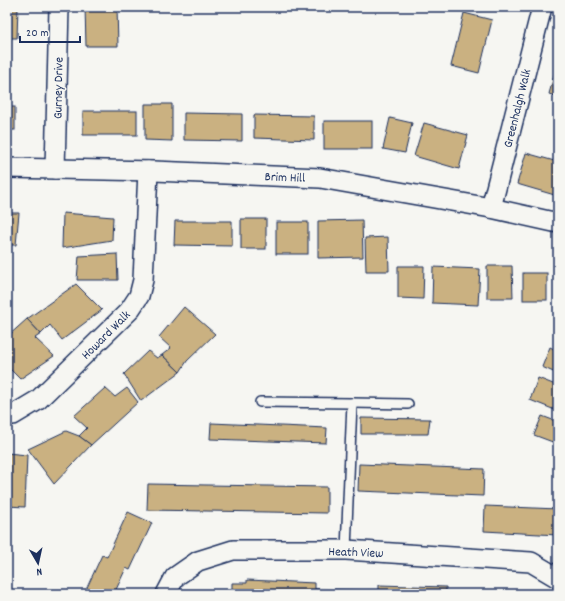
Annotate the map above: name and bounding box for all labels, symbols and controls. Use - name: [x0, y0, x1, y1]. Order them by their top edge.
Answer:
- scale bar: [20, 18, 80, 44]
- text: 20 m: [26, 25, 49, 42]
- street label: Gurney Drive: [49, 57, 70, 119]
- street label: Greenhalgh Walk: [499, 67, 537, 150]
- street label: Brim Hill: [264, 168, 305, 189]
- street label: Howard Walk: [78, 307, 136, 365]
- north arrow: [18, 543, 58, 583]
- street label: Heath View: [328, 543, 384, 564]
- text: N: [35, 563, 43, 579]

